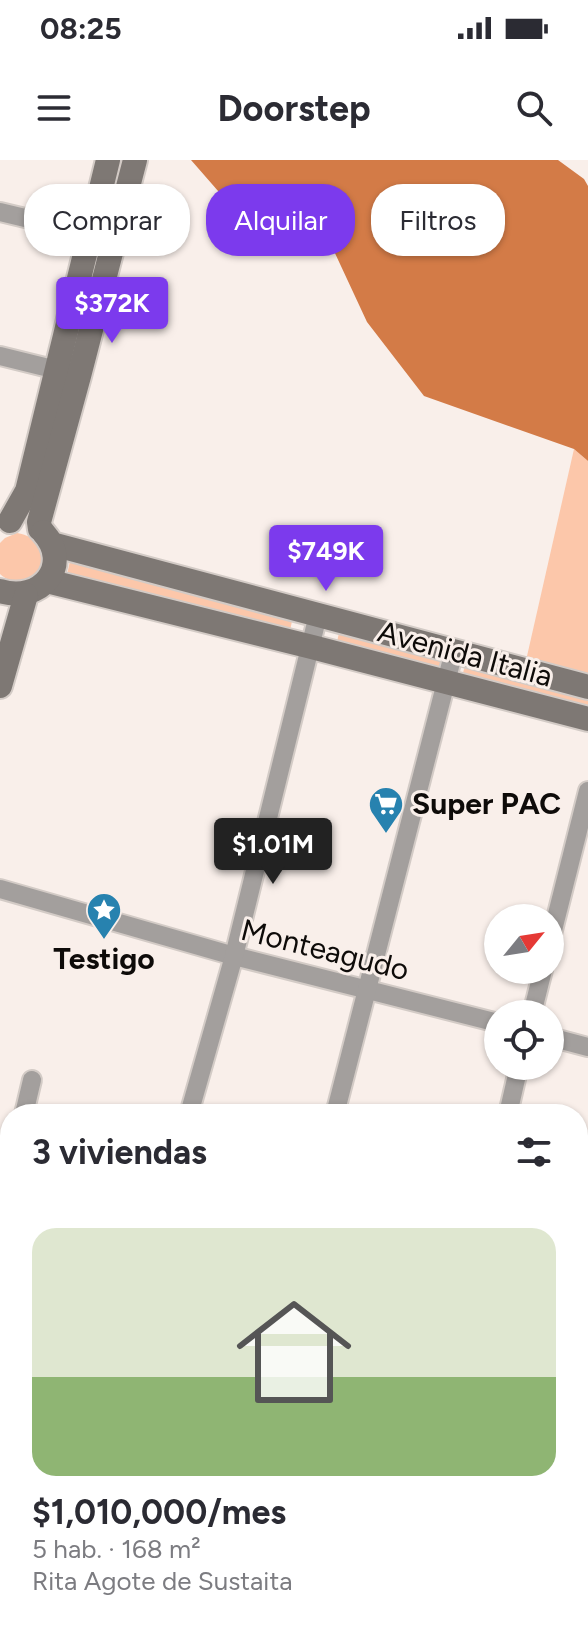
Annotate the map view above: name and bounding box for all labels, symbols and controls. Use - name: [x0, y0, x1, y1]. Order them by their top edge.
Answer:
- text: 08:25: [40, 10, 122, 47]
- icon: menu: [32, 86, 76, 130]
- icon: search: [512, 86, 556, 130]
- text: Doorstep: [217, 87, 371, 130]
- chip: Comprar: [24, 184, 190, 256]
- chip: Alquilar: [206, 184, 355, 256]
- chip: Filtros: [371, 184, 505, 256]
- pin: $372K: [56, 277, 168, 345]
- text: $372K: [74, 287, 150, 319]
- pin: $749K: [270, 525, 382, 593]
- text: $749K: [287, 535, 365, 567]
- street label: Avenida Italia: [374, 612, 556, 695]
- supermarket icon: Super PAC: [367, 785, 405, 835]
- place label: Super PAC: [412, 785, 561, 822]
- pin: $1.01M: [208, 818, 338, 886]
- text: $1.01M: [232, 828, 314, 860]
- place icon: Testigo: [85, 891, 123, 941]
- north arrow: [484, 904, 564, 984]
- map controls: [484, 904, 564, 1080]
- street label: Monteagudo: [237, 911, 413, 988]
- place label: Testigo: [53, 940, 155, 977]
- button: locate: [484, 1000, 564, 1080]
- icon: filters: [512, 1130, 556, 1174]
- text: 3 viviendas: [32, 1132, 207, 1173]
- icon: home: [222, 1280, 366, 1424]
- text: $1,010,000/mes: [32, 1492, 286, 1533]
- text: 5 hab. · 168 m²: [32, 1533, 201, 1565]
- text: Rita Agote de Sustaita: [32, 1565, 292, 1597]

